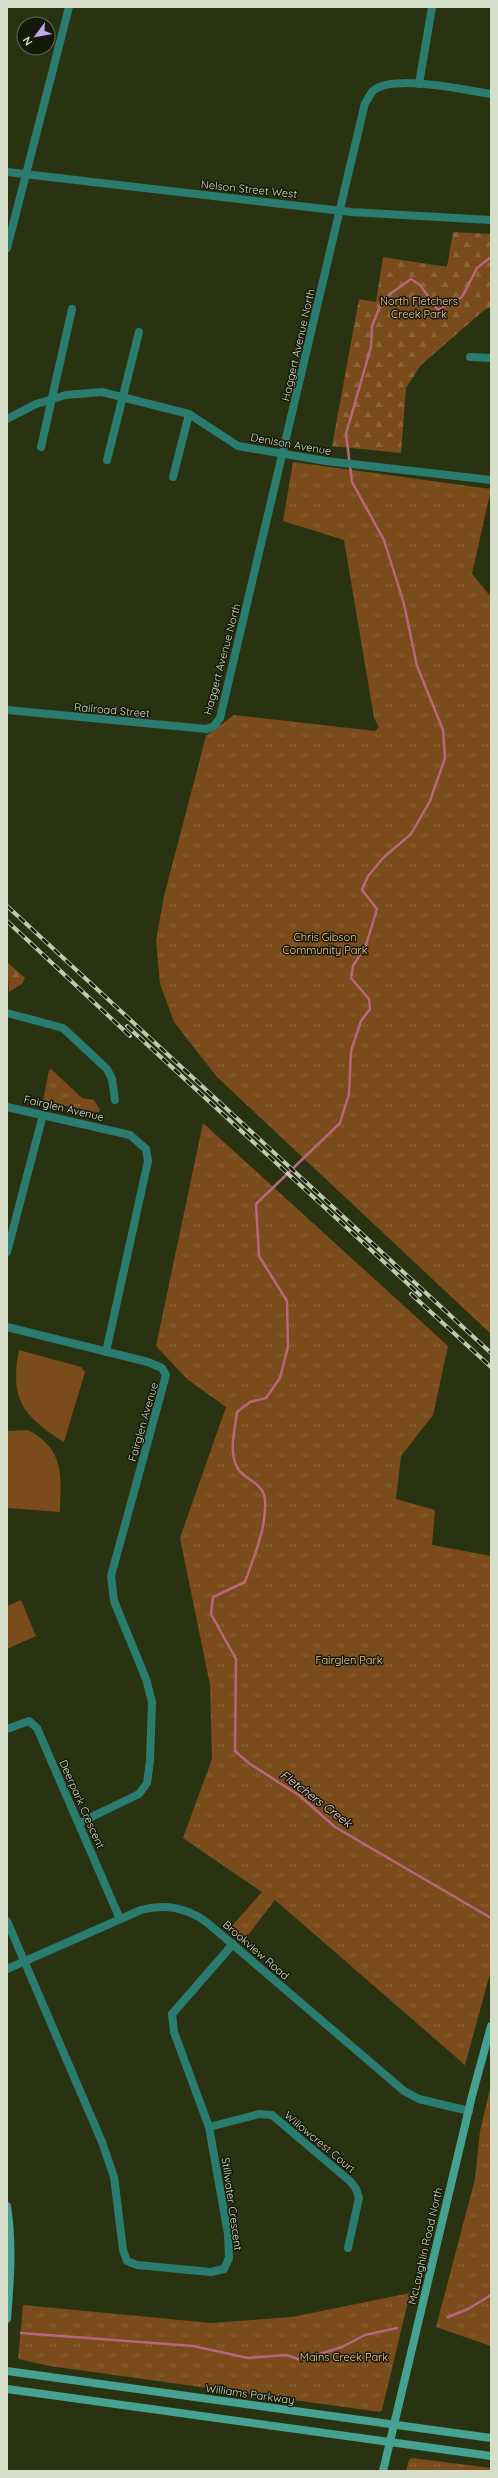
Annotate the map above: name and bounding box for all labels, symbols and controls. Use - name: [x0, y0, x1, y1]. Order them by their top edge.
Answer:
- north arrow: [16, 16, 56, 56]
- text: N: [19, 34, 36, 48]
- street label: Nelson Street West: [200, 177, 298, 201]
- street label: Haggert Avenue North: [278, 288, 318, 402]
- park label: North Fletchers Creek Park: [380, 294, 458, 321]
- street label: Denison Avenue: [250, 430, 332, 458]
- street label: Haggert Avenue North: [200, 602, 244, 716]
- street label: Railroad Street: [74, 700, 151, 720]
- park label: Chris Gibson Community Park: [282, 930, 368, 957]
- street label: Fairglen Avenue: [23, 1092, 105, 1124]
- street label: Fairglen Avenue: [125, 1381, 161, 1463]
- park label: Fairglen Park: [315, 1653, 383, 1667]
- street label: Deerpark Crescent: [56, 1757, 108, 1851]
- water label: Fletchers Creek: [278, 1767, 356, 1831]
- street label: Brookview Road: [220, 1917, 292, 1983]
- street label: Willowcrest Court: [282, 2108, 359, 2176]
- street label: Stillwater Crescent: [219, 2157, 245, 2252]
- street label: McLaughlin Road North: [405, 2186, 445, 2306]
- park label: Mains Creek Park: [300, 2350, 388, 2364]
- street label: Williams Parkway: [205, 2381, 295, 2407]

